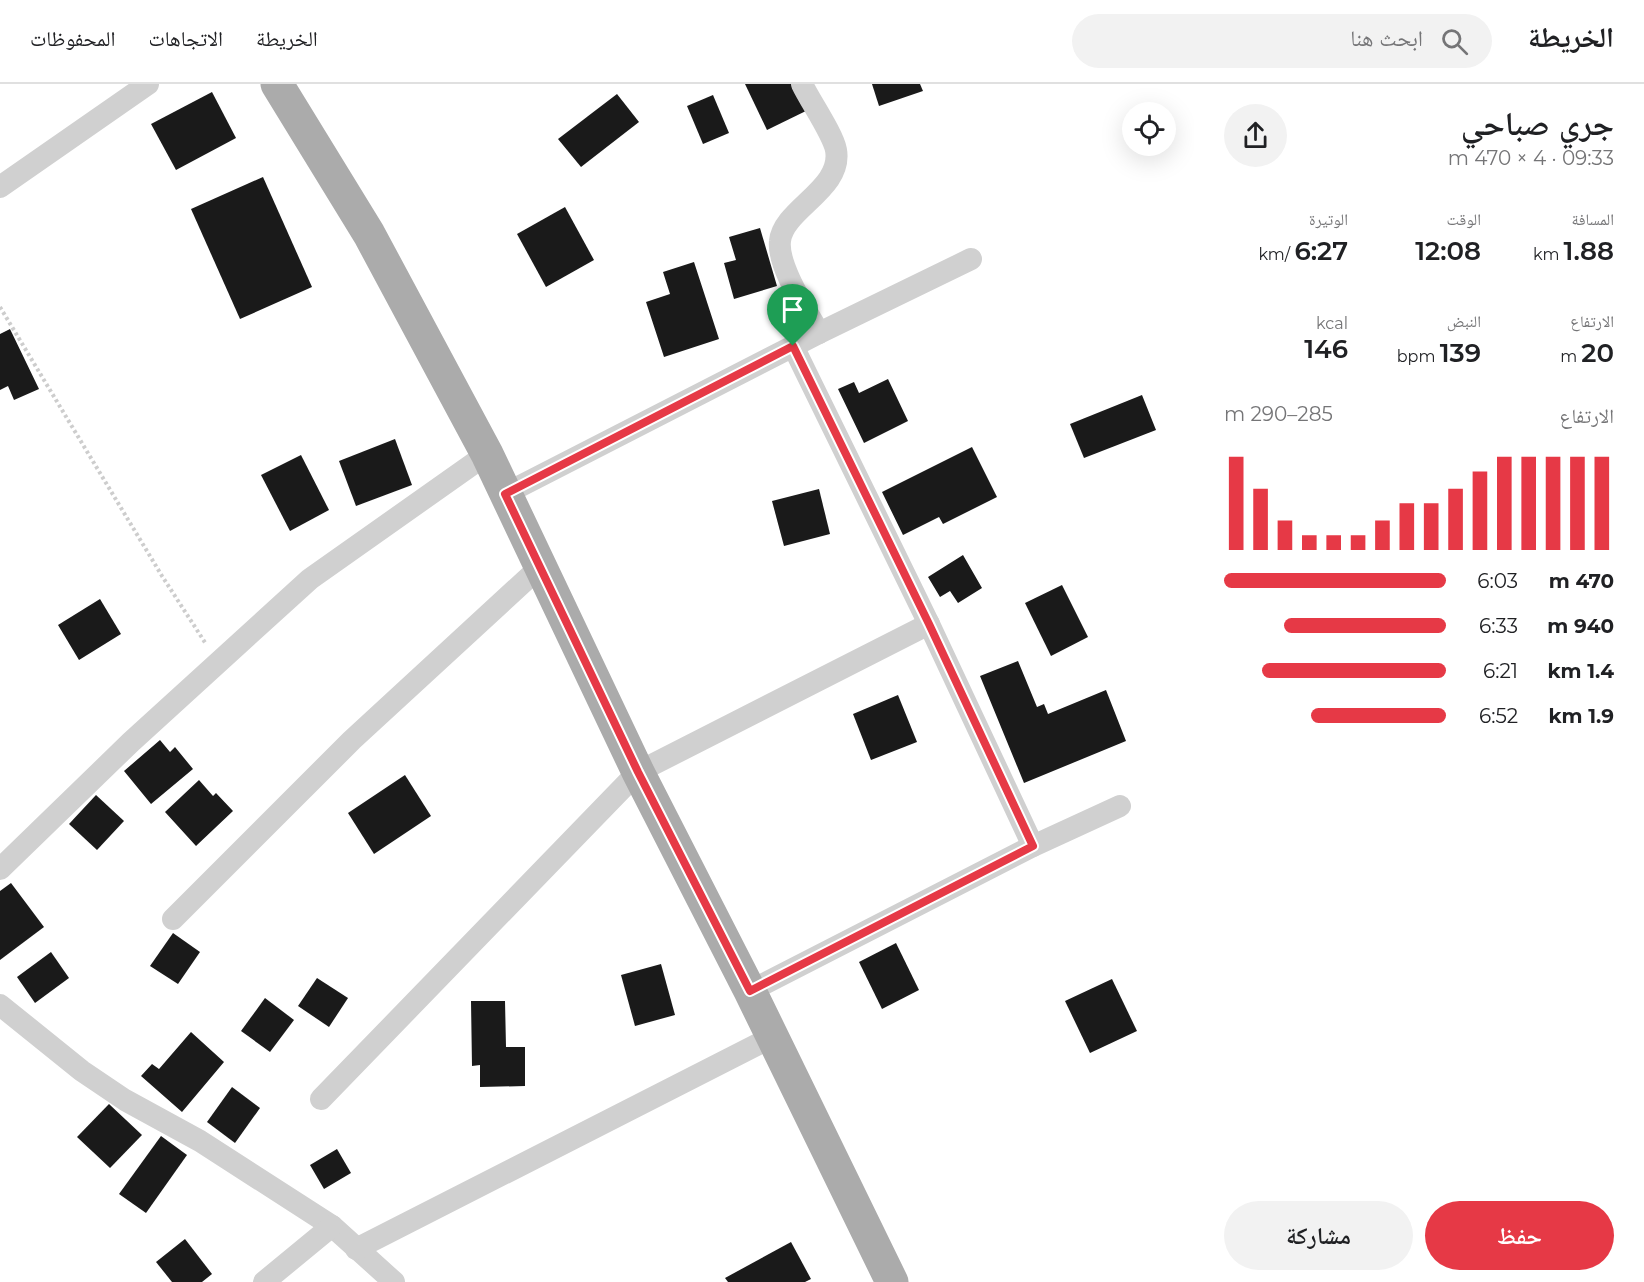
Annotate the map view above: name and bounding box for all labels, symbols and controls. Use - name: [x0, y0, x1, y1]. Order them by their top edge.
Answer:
- search box: [1072, 14, 1492, 68]
- text: الخريطة: [1528, 20, 1614, 54]
- text: ابحث هنا: [1350, 25, 1423, 52]
- icon: search: [1438, 25, 1471, 58]
- text: المحفوظات: [30, 26, 115, 51]
- text: الاتجاهات: [148, 26, 223, 51]
- text: الخريطة: [256, 26, 318, 51]
- map controls: [1122, 102, 1176, 156]
- button: locate: [1122, 102, 1176, 156]
- text: جري صباحي: [1461, 103, 1614, 143]
- button: share: [1224, 104, 1287, 167]
- text: 09:33 · 4 × 470 m: [1448, 146, 1614, 170]
- text: الوتيرة: [1309, 210, 1348, 229]
- text: الوقت: [1447, 210, 1481, 229]
- text: المسافة: [1572, 210, 1614, 229]
- text: 6:27: [1294, 235, 1348, 267]
- text: 12:08: [1415, 235, 1481, 267]
- text: 1.88: [1564, 235, 1614, 267]
- text: /km: [1258, 245, 1294, 264]
- text: km: [1533, 245, 1564, 264]
- pin: [767, 284, 818, 346]
- icon: arrive: [776, 293, 809, 326]
- text: النبض: [1447, 312, 1481, 331]
- text: الارتفاع: [1570, 312, 1614, 331]
- text: kcal: [1316, 314, 1348, 333]
- text: 146: [1304, 333, 1348, 365]
- text: 139: [1440, 337, 1481, 369]
- text: 20: [1581, 337, 1614, 369]
- text: bpm: [1397, 347, 1440, 366]
- text: m: [1560, 347, 1581, 366]
- text: 285–290 m: [1224, 402, 1333, 426]
- text: الارتفاع: [1559, 404, 1614, 428]
- text: 6:03: [1477, 569, 1518, 593]
- text: 470 m: [1549, 569, 1614, 593]
- text: 6:33: [1479, 614, 1518, 638]
- text: 940 m: [1547, 614, 1614, 638]
- text: 6:21: [1483, 659, 1518, 683]
- text: 1.4 km: [1547, 659, 1614, 683]
- text: 6:52: [1479, 704, 1518, 728]
- text: 1.9 km: [1548, 704, 1614, 728]
- button: مشاركة: [1224, 1201, 1413, 1270]
- button: حفظ: [1425, 1201, 1614, 1270]

